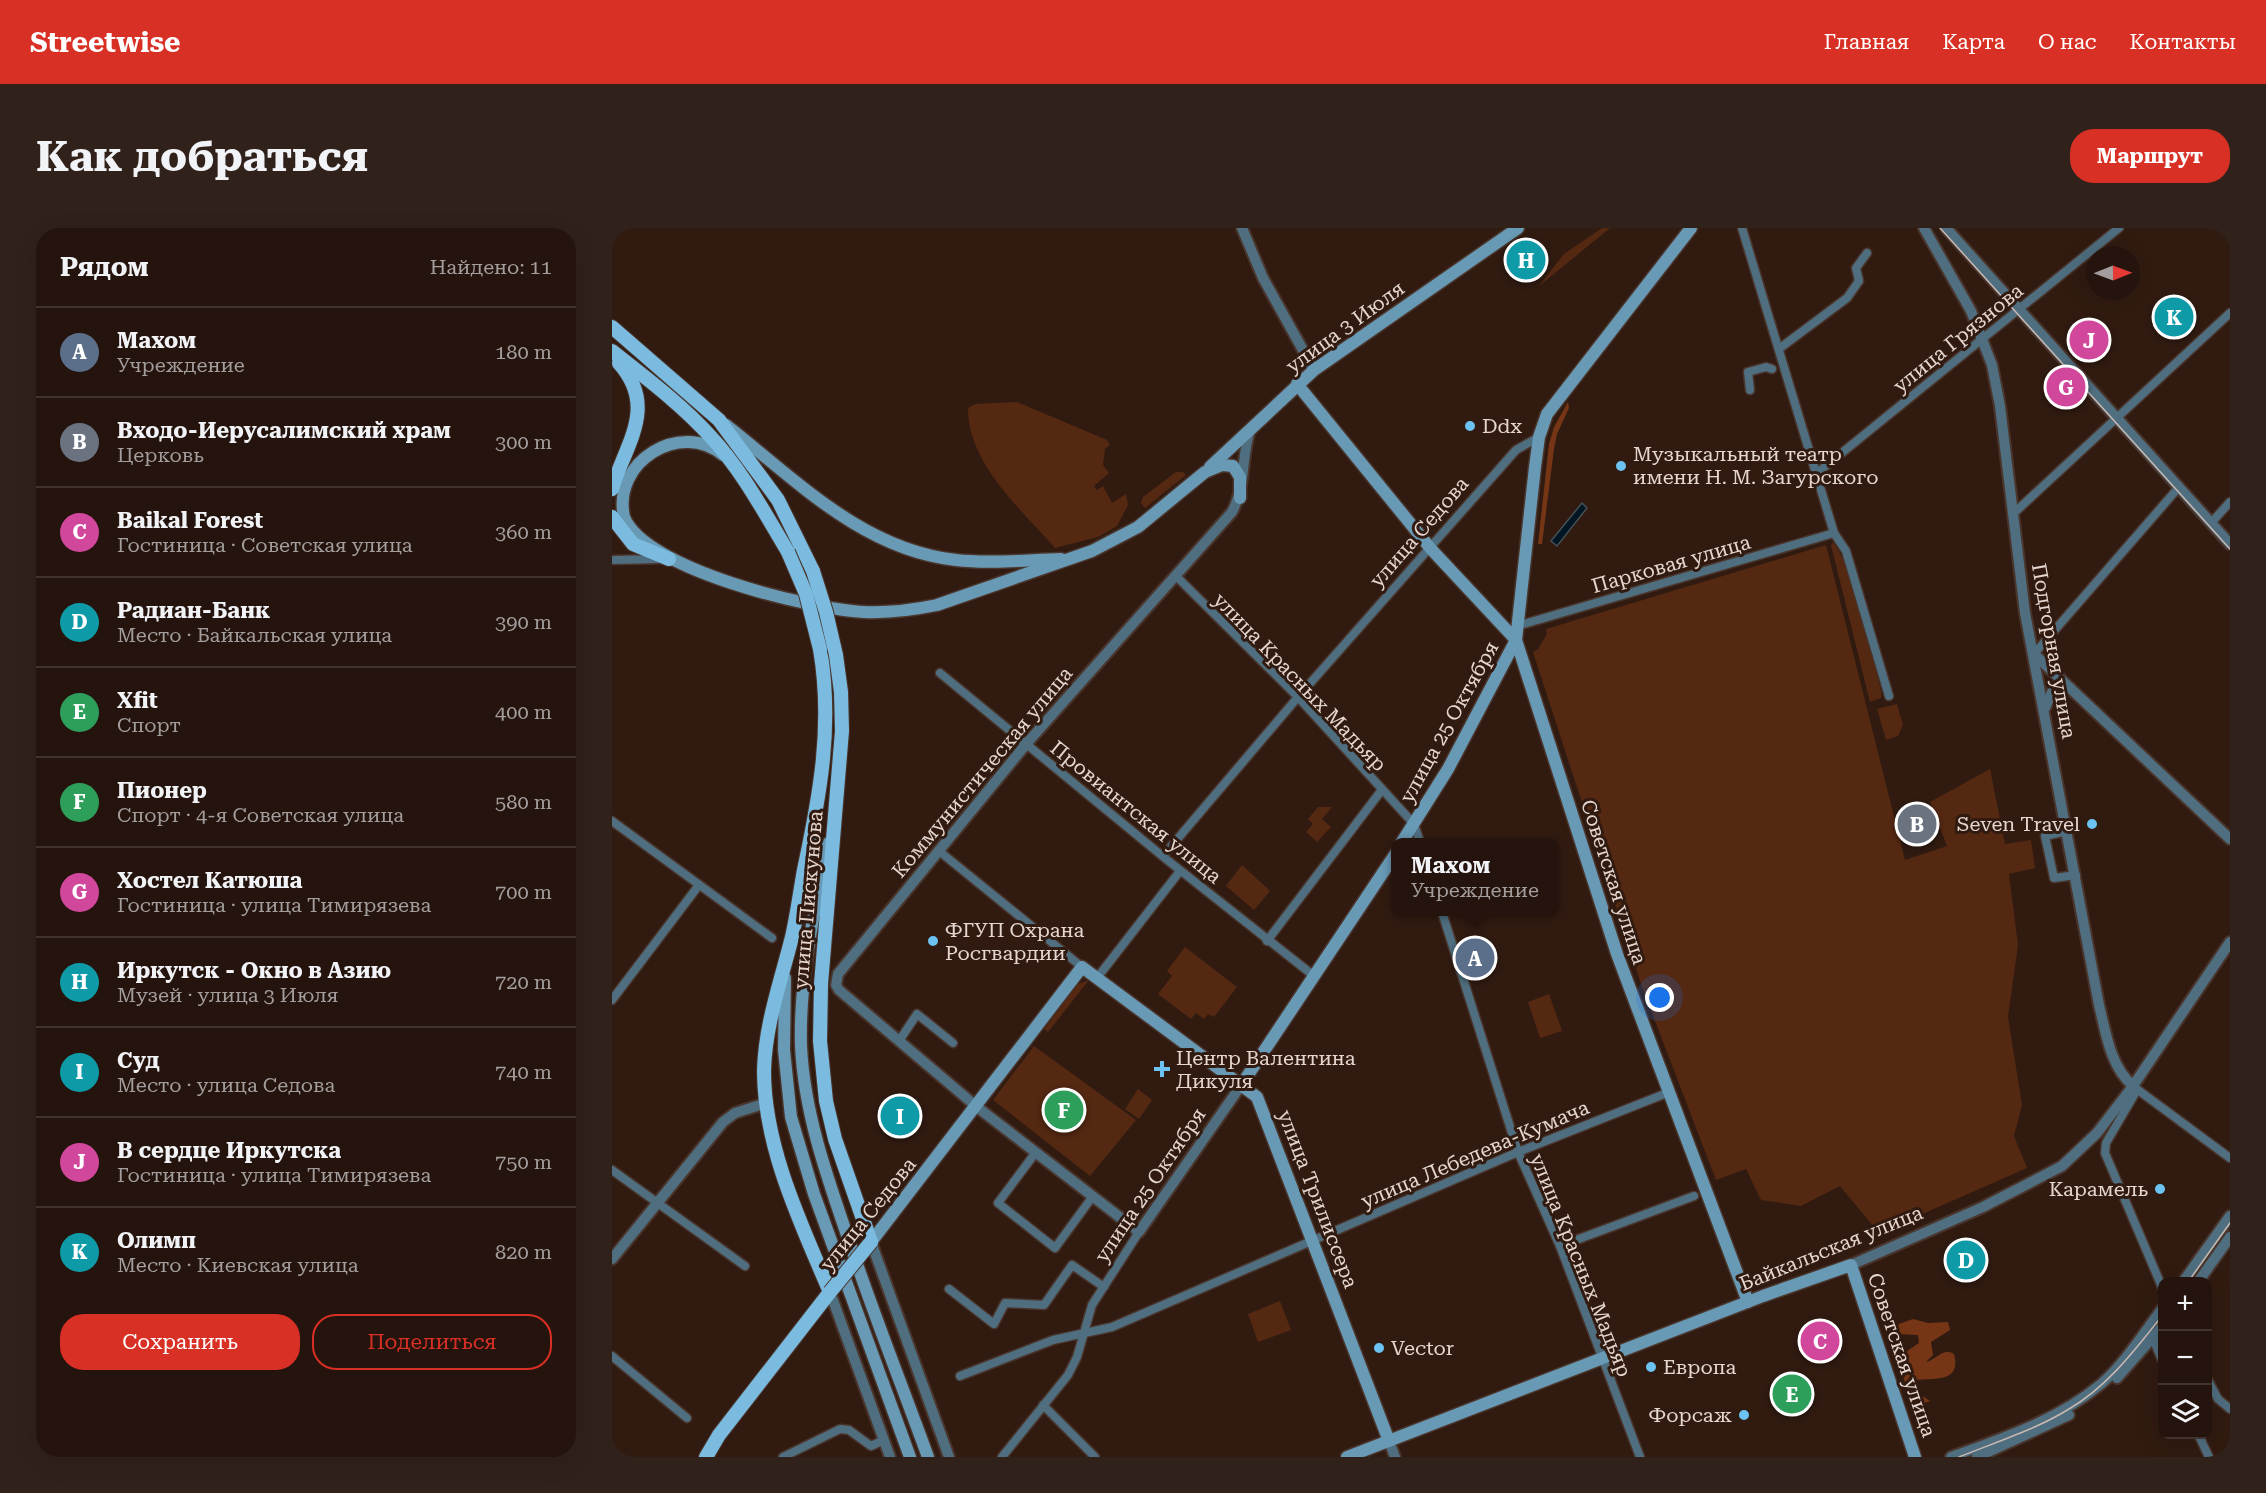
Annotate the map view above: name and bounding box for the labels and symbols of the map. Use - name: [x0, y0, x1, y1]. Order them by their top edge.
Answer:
- pin: H: [1506, 237, 1546, 282]
- north arrow: [2086, 246, 2140, 300]
- street label: улица 3 Июля: [1281, 276, 1409, 378]
- street label: улица Грязнова: [1888, 278, 2028, 398]
- pin: K: [2154, 294, 2194, 340]
- pin: J: [2070, 318, 2108, 362]
- pin: G: [2046, 364, 2086, 410]
- place label: Ddx: [1482, 414, 1523, 438]
- marker: Ddx: [1463, 419, 1477, 433]
- place label: Музыкальный театр имени Н. М. Загурского: [1633, 442, 1878, 489]
- marker: Музыкальный театр имени Н. М. Загурского: [1614, 459, 1628, 473]
- street label: улица Седова: [1364, 472, 1474, 592]
- street label: Парковая улица: [1589, 530, 1753, 598]
- street label: Подгорная улица: [2027, 561, 2081, 741]
- street label: улица Красных Мадьяр: [1208, 588, 1392, 776]
- street label: улица 25 Октября: [1395, 637, 1503, 807]
- street label: Коммунистическая улица: [887, 661, 1077, 882]
- street label: Провиантская улица: [1046, 736, 1227, 889]
- street label: Советская улица: [1576, 797, 1652, 968]
- pin: B: [1898, 802, 1936, 846]
- street label: улица Пискунова: [788, 810, 828, 990]
- place label: Seven Travel: [1957, 812, 2080, 836]
- marker: Seven Travel: [2085, 817, 2099, 831]
- place label: ФГУП Охрана Росгвардии: [945, 918, 1085, 965]
- marker: ФГУП Охрана Росгвардии: [926, 934, 940, 948]
- pin: A: [1456, 936, 1494, 980]
- your location: [1645, 983, 1674, 1012]
- place label: Центр Валентина Дикуля: [1176, 1046, 1356, 1093]
- marker: Центр Валентина Дикуля: [1153, 1060, 1171, 1078]
- pin: F: [1044, 1088, 1084, 1132]
- pin: I: [880, 1094, 920, 1138]
- street label: улица Лебедева-Кумача: [1357, 1095, 1593, 1213]
- street label: улица 25 Октября: [1089, 1103, 1211, 1267]
- street label: улица Трилиссера: [1273, 1106, 1363, 1292]
- street label: улица Красных Мадьяр: [1525, 1150, 1637, 1380]
- street label: улица Седова: [815, 1152, 921, 1275]
- place label: Карамель: [2049, 1177, 2148, 1201]
- marker: Карамель: [2153, 1182, 2167, 1196]
- street label: Байкальская улица: [1736, 1200, 1926, 1296]
- pin: D: [1946, 1238, 1986, 1282]
- street label: Советская улица: [1863, 1270, 1941, 1440]
- pin: C: [1800, 1318, 1840, 1364]
- place label: Vector: [1391, 1336, 1454, 1360]
- marker: Vector: [1372, 1341, 1386, 1355]
- place label: Европа: [1663, 1355, 1736, 1379]
- marker: Европа: [1644, 1360, 1658, 1374]
- pin: E: [1772, 1372, 1812, 1416]
- place label: Форсаж: [1648, 1403, 1732, 1427]
- marker: Форсаж: [1737, 1408, 1751, 1422]

